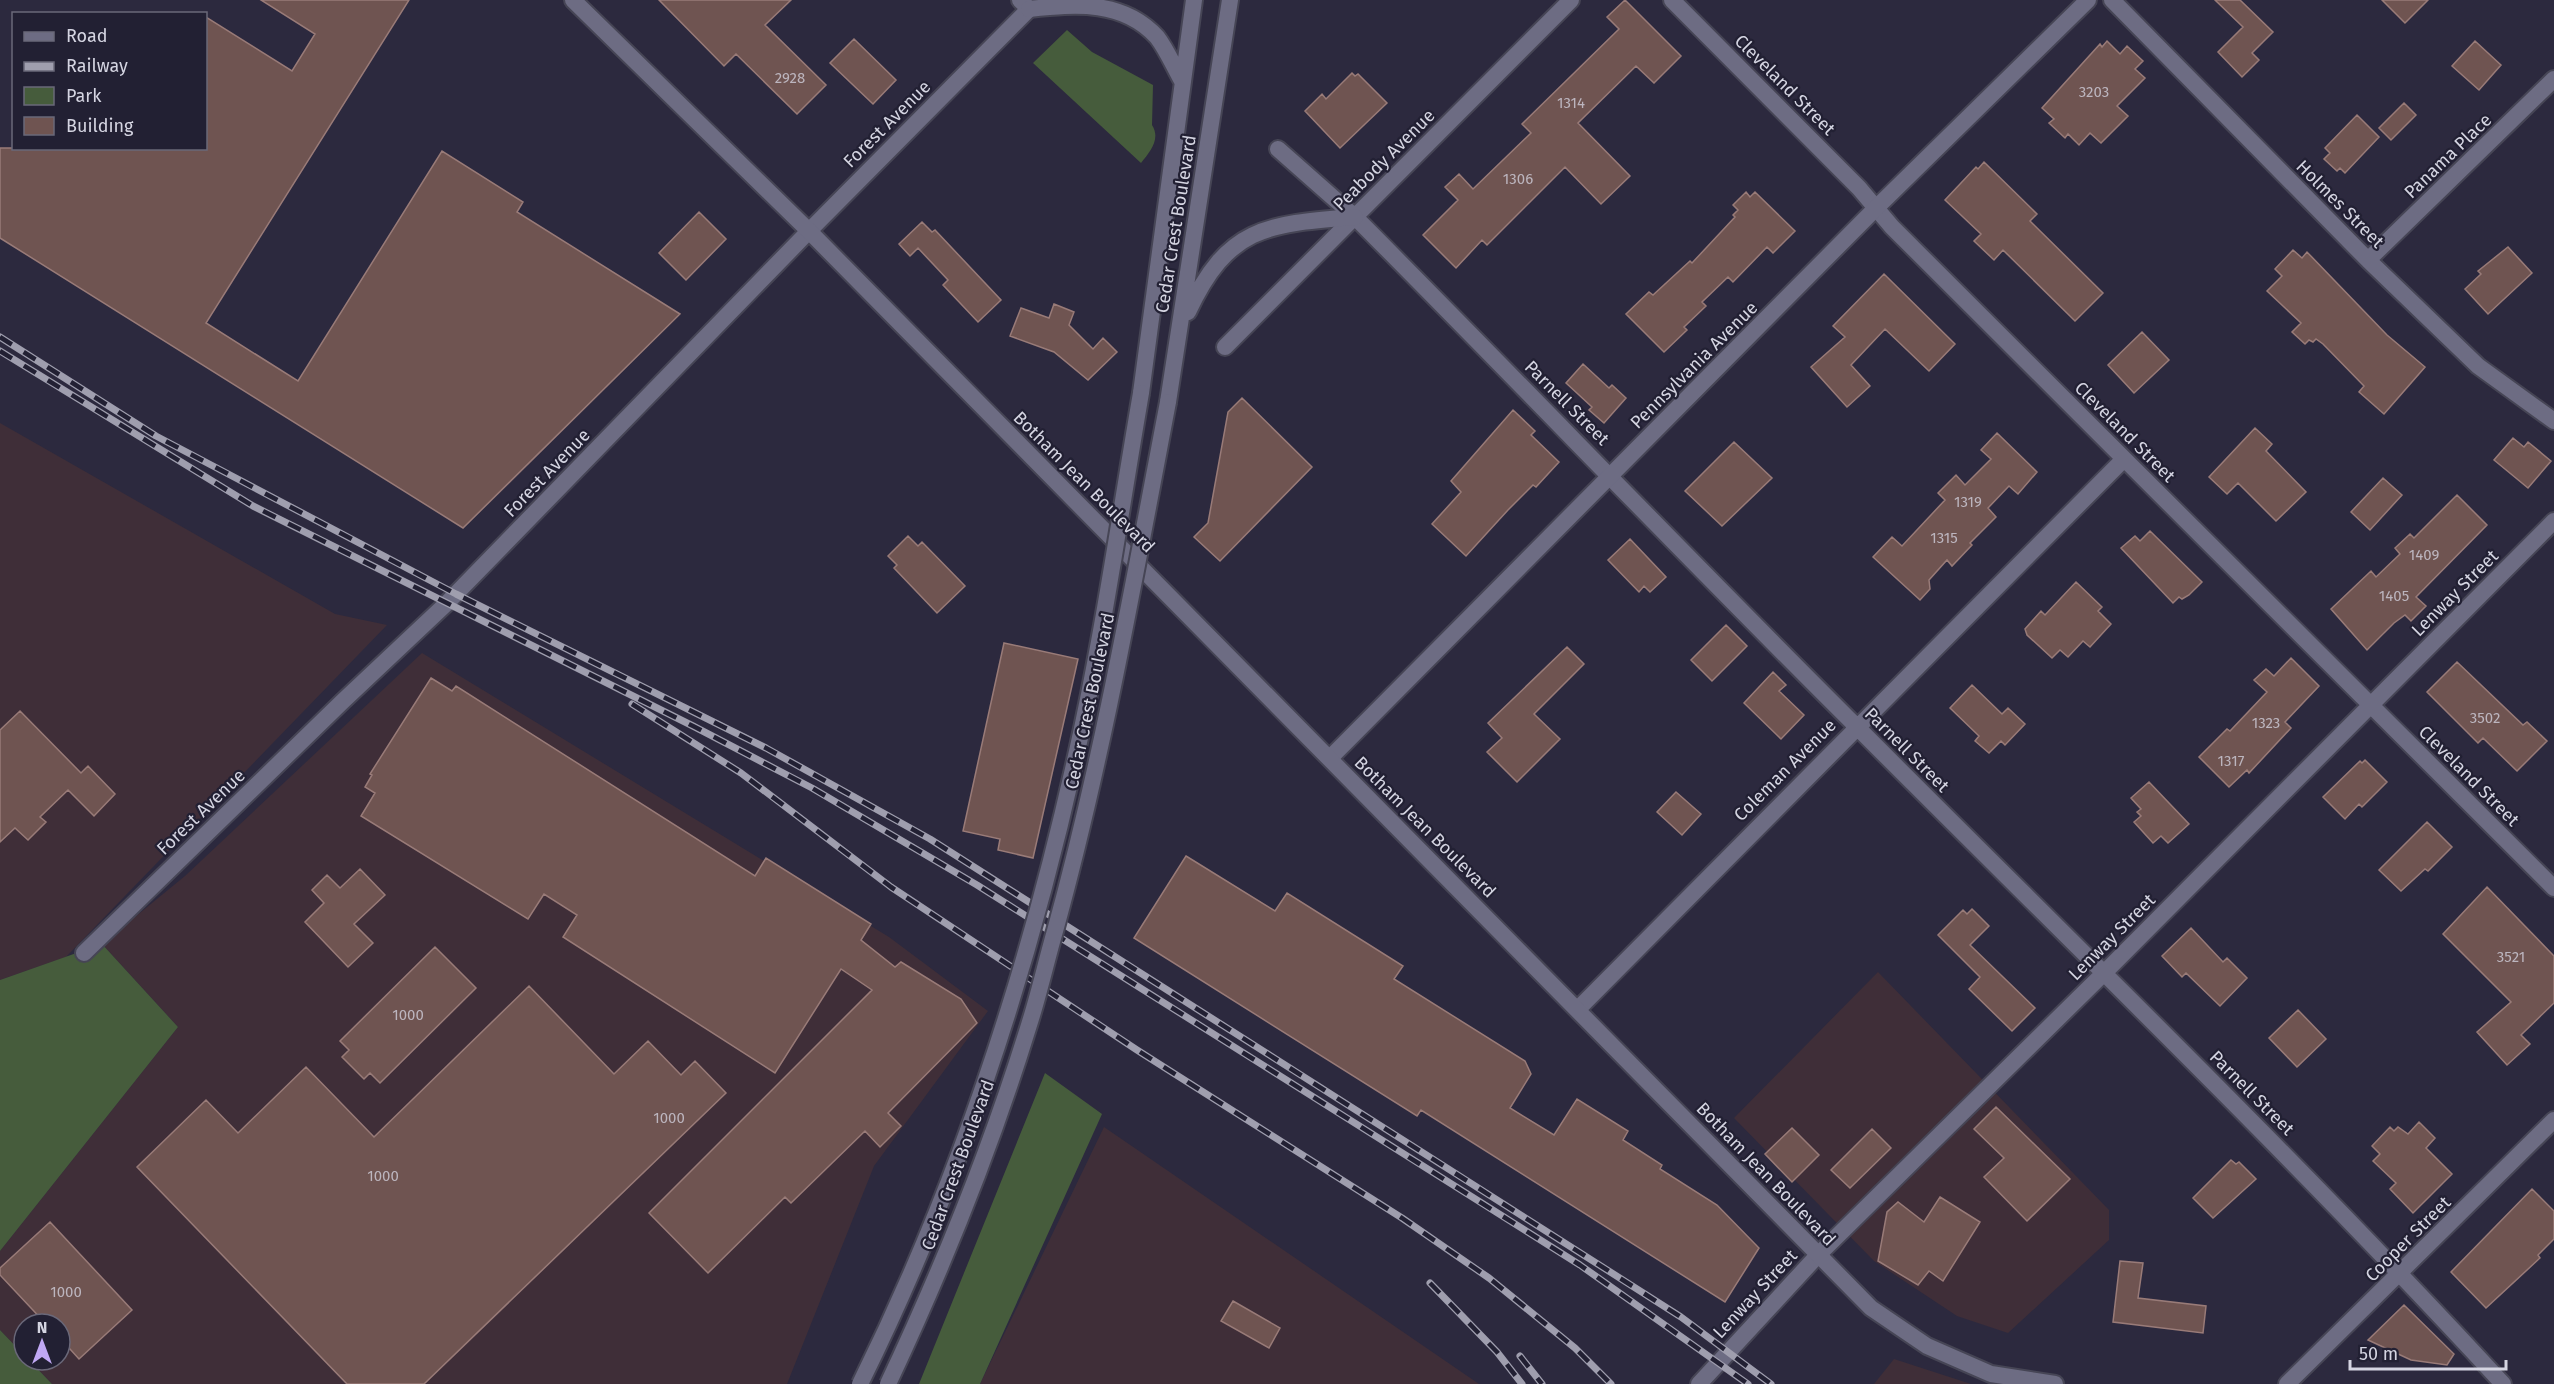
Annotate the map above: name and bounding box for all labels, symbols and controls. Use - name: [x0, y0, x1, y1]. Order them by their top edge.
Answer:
- legend: [12, 12, 207, 150]
- text: Road: [66, 25, 108, 47]
- street label: Cleveland Street: [1730, 30, 1840, 140]
- text: Railway: [66, 55, 128, 77]
- house number: 2928: [775, 69, 805, 87]
- street label: Forest Avenue: [839, 76, 935, 172]
- house number: 3203: [2079, 83, 2109, 101]
- text: Park: [66, 85, 102, 107]
- house number: 1314: [1557, 94, 1585, 112]
- street label: Peabody Avenue: [1329, 105, 1439, 215]
- street label: Panama Place: [2400, 109, 2496, 203]
- text: Building: [66, 115, 134, 137]
- street label: Cedar Crest Boulevard: [1151, 133, 1201, 315]
- street label: Holmes Street: [2291, 155, 2389, 253]
- house number: 1306: [1503, 170, 1533, 188]
- street label: Pennsylvania Avenue: [1626, 297, 1762, 433]
- street label: Parnell Street: [1520, 356, 1614, 450]
- street label: Cleveland Street: [2070, 377, 2180, 487]
- street label: Botham Jean Boulevard: [1009, 407, 1159, 557]
- street label: Forest Avenue: [499, 424, 595, 522]
- house number: 1319: [1954, 493, 1982, 511]
- house number: 1315: [1930, 529, 1958, 547]
- street label: Lenway Street: [2407, 545, 2503, 641]
- house number: 1409: [2409, 546, 2439, 564]
- house number: 1405: [2379, 587, 2409, 605]
- street label: Cedar Crest Boulevard: [1061, 611, 1119, 791]
- street label: Parnell Street: [1860, 703, 1954, 797]
- house number: 3502: [2470, 709, 2500, 727]
- street label: Coleman Avenue: [1729, 714, 1841, 826]
- house number: 1323: [2252, 714, 2280, 732]
- street label: Cleveland Street: [2414, 721, 2524, 831]
- street label: Botham Jean Boulevard: [1350, 752, 1500, 902]
- house number: 1317: [2218, 752, 2245, 770]
- street label: Forest Avenue: [152, 764, 250, 860]
- street label: Lenway Street: [2064, 889, 2160, 985]
- house number: 3521: [2497, 948, 2525, 966]
- house number: 1000: [392, 1006, 424, 1024]
- street label: Parnell Street: [2205, 1046, 2299, 1140]
- street label: Cedar Crest Boulevard: [917, 1077, 999, 1253]
- street label: Botham Jean Boulevard: [1692, 1098, 1840, 1250]
- house number: 1000: [653, 1109, 685, 1127]
- house number: 1000: [367, 1167, 399, 1185]
- street label: Cooper Street: [2361, 1191, 2456, 1286]
- street label: Lenway Street: [1708, 1245, 1802, 1343]
- house number: 1000: [50, 1283, 82, 1301]
- north arrow: [12, 1312, 72, 1372]
- text: N: [37, 1318, 47, 1337]
- scale bar: [2350, 1333, 2506, 1371]
- text: 50 m: [2359, 1343, 2398, 1365]

